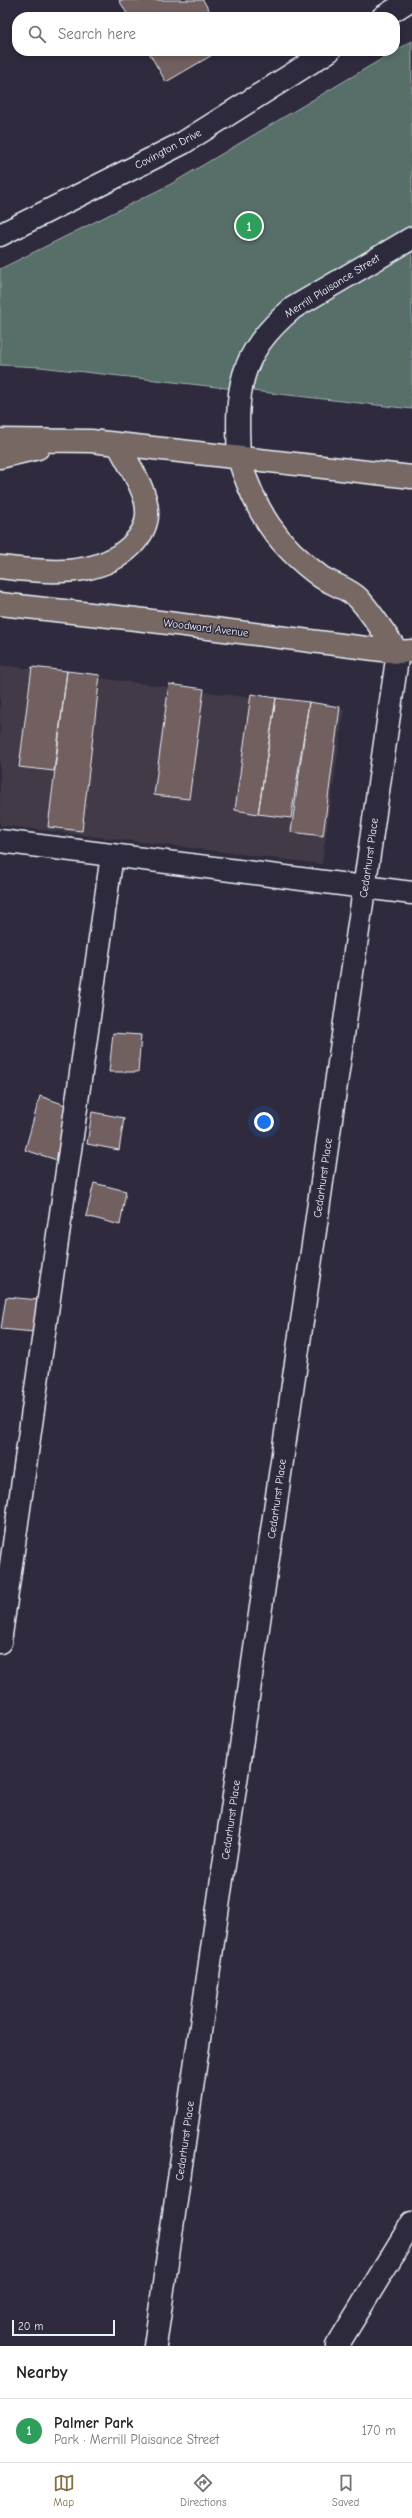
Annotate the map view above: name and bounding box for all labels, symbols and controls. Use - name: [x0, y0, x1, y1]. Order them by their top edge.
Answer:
- search box: [12, 12, 400, 56]
- icon: search: [26, 23, 48, 45]
- text: Search here: [58, 25, 136, 43]
- street label: Covington Drive: [132, 126, 204, 172]
- pin: 1: [236, 211, 262, 241]
- street label: Merrill Plaisance Street: [282, 251, 383, 321]
- street label: Woodward Avenue: [163, 616, 250, 640]
- street label: Cedarhurst Place: [357, 817, 381, 899]
- your location: [254, 1112, 274, 1132]
- street label: Cedarhurst Place: [311, 1137, 335, 1219]
- street label: Cedarhurst Place: [265, 1458, 289, 1540]
- street label: Cedarhurst Place: [219, 1779, 243, 1861]
- street label: Cedarhurst Place: [173, 2100, 197, 2182]
- scale bar: [12, 2318, 115, 2337]
- text: 20 m: [18, 2320, 43, 2333]
- text: Nearby: [16, 2363, 67, 2382]
- text: Palmer Park: [54, 2414, 133, 2432]
- text: 1: [26, 2423, 32, 2438]
- text: 170 m: [362, 2423, 396, 2438]
- text: Park · Merrill Plaisance Street: [54, 2432, 219, 2447]
- tab: Map: [53, 2472, 75, 2509]
- tab: Directions: [180, 2472, 227, 2509]
- tab: Saved: [332, 2472, 359, 2509]

